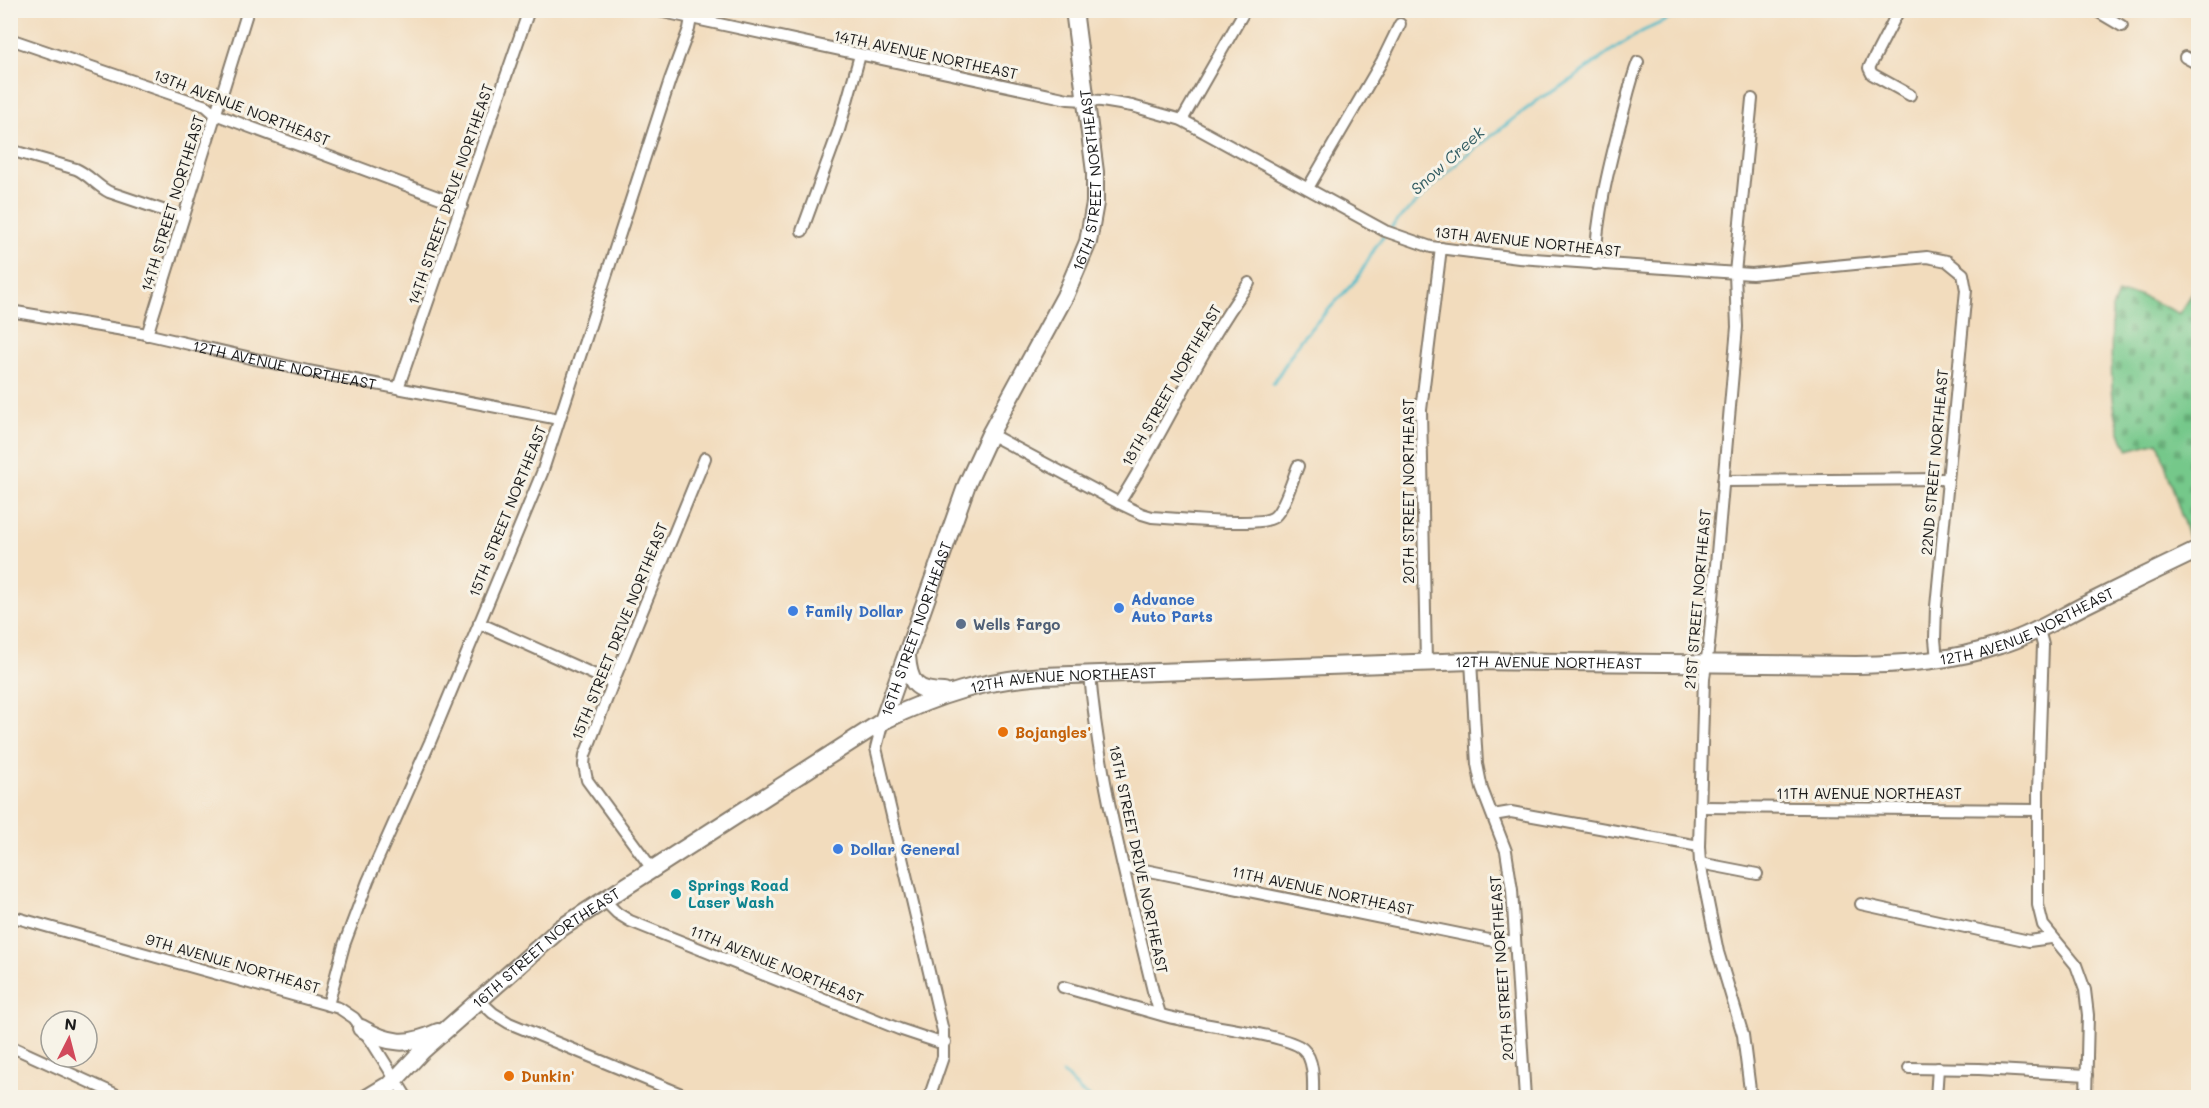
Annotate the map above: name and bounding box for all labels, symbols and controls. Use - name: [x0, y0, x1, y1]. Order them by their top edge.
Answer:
- street label: 14TH AVENUE NORTHEAST: [832, 25, 1020, 83]
- street label: 13TH AVENUE NORTHEAST: [151, 64, 333, 150]
- street label: 14TH STREET DRIVE NORTHEAST: [403, 81, 497, 307]
- street label: 16TH STREET NORTHEAST: [1067, 88, 1105, 274]
- street label: 14TH STREET NORTHEAST: [136, 112, 208, 294]
- water label: Snow Creek: [1406, 121, 1489, 199]
- street label: 13TH AVENUE NORTHEAST: [1434, 221, 1622, 261]
- street label: 18TH STREET NORTHEAST: [1116, 300, 1226, 470]
- street label: 12TH AVENUE NORTHEAST: [191, 335, 378, 394]
- street label: 22ND STREET NORTHEAST: [1916, 368, 1952, 556]
- street label: 20TH STREET NORTHEAST: [1398, 398, 1418, 584]
- street label: 15TH STREET NORTHEAST: [463, 422, 551, 600]
- street label: 21ST STREET NORTHEAST: [1679, 508, 1715, 690]
- street label: 15TH STREET DRIVE NORTHEAST: [566, 519, 672, 743]
- street label: 16TH STREET NORTHEAST: [876, 539, 956, 719]
- street label: 12TH AVENUE NORTHEAST: [1938, 582, 2117, 669]
- place label: Advance Auto Parts: [1131, 589, 1213, 626]
- place label: Family Dollar: [805, 601, 904, 621]
- marker: Advance Auto Parts: [1112, 601, 1126, 615]
- marker: Family Dollar: [786, 604, 800, 618]
- place label: Wells Fargo: [973, 614, 1060, 634]
- marker: Wells Fargo: [954, 617, 968, 631]
- street label: 12TH AVENUE NORTHEAST: [1455, 651, 1642, 673]
- street label: 12TH AVENUE NORTHEAST: [968, 662, 1157, 697]
- place label: Bojangles': [1015, 722, 1091, 742]
- marker: Bojangles': [996, 725, 1010, 739]
- street label: 18TH STREET DRIVE NORTHEAST: [1105, 743, 1173, 975]
- street label: 11TH AVENUE NORTHEAST: [1776, 783, 1962, 803]
- place label: Dollar General: [850, 839, 960, 859]
- marker: Dollar General: [831, 842, 845, 856]
- street label: 11TH AVENUE NORTHEAST: [1230, 861, 1416, 919]
- place label: Springs Road Laser Wash: [688, 875, 789, 912]
- street label: 20TH STREET NORTHEAST: [1485, 875, 1517, 1061]
- street label: 16TH STREET NORTHEAST: [468, 883, 624, 1012]
- marker: Springs Road Laser Wash: [669, 887, 683, 901]
- street label: 11TH AVENUE NORTHEAST: [687, 920, 867, 1008]
- street label: 9TH AVENUE NORTHEAST: [143, 928, 323, 998]
- north arrow: [39, 1009, 99, 1069]
- text: N: [63, 1013, 78, 1035]
- place label: Dunkin': [521, 1066, 575, 1086]
- marker: Dunkin': [502, 1069, 516, 1083]

